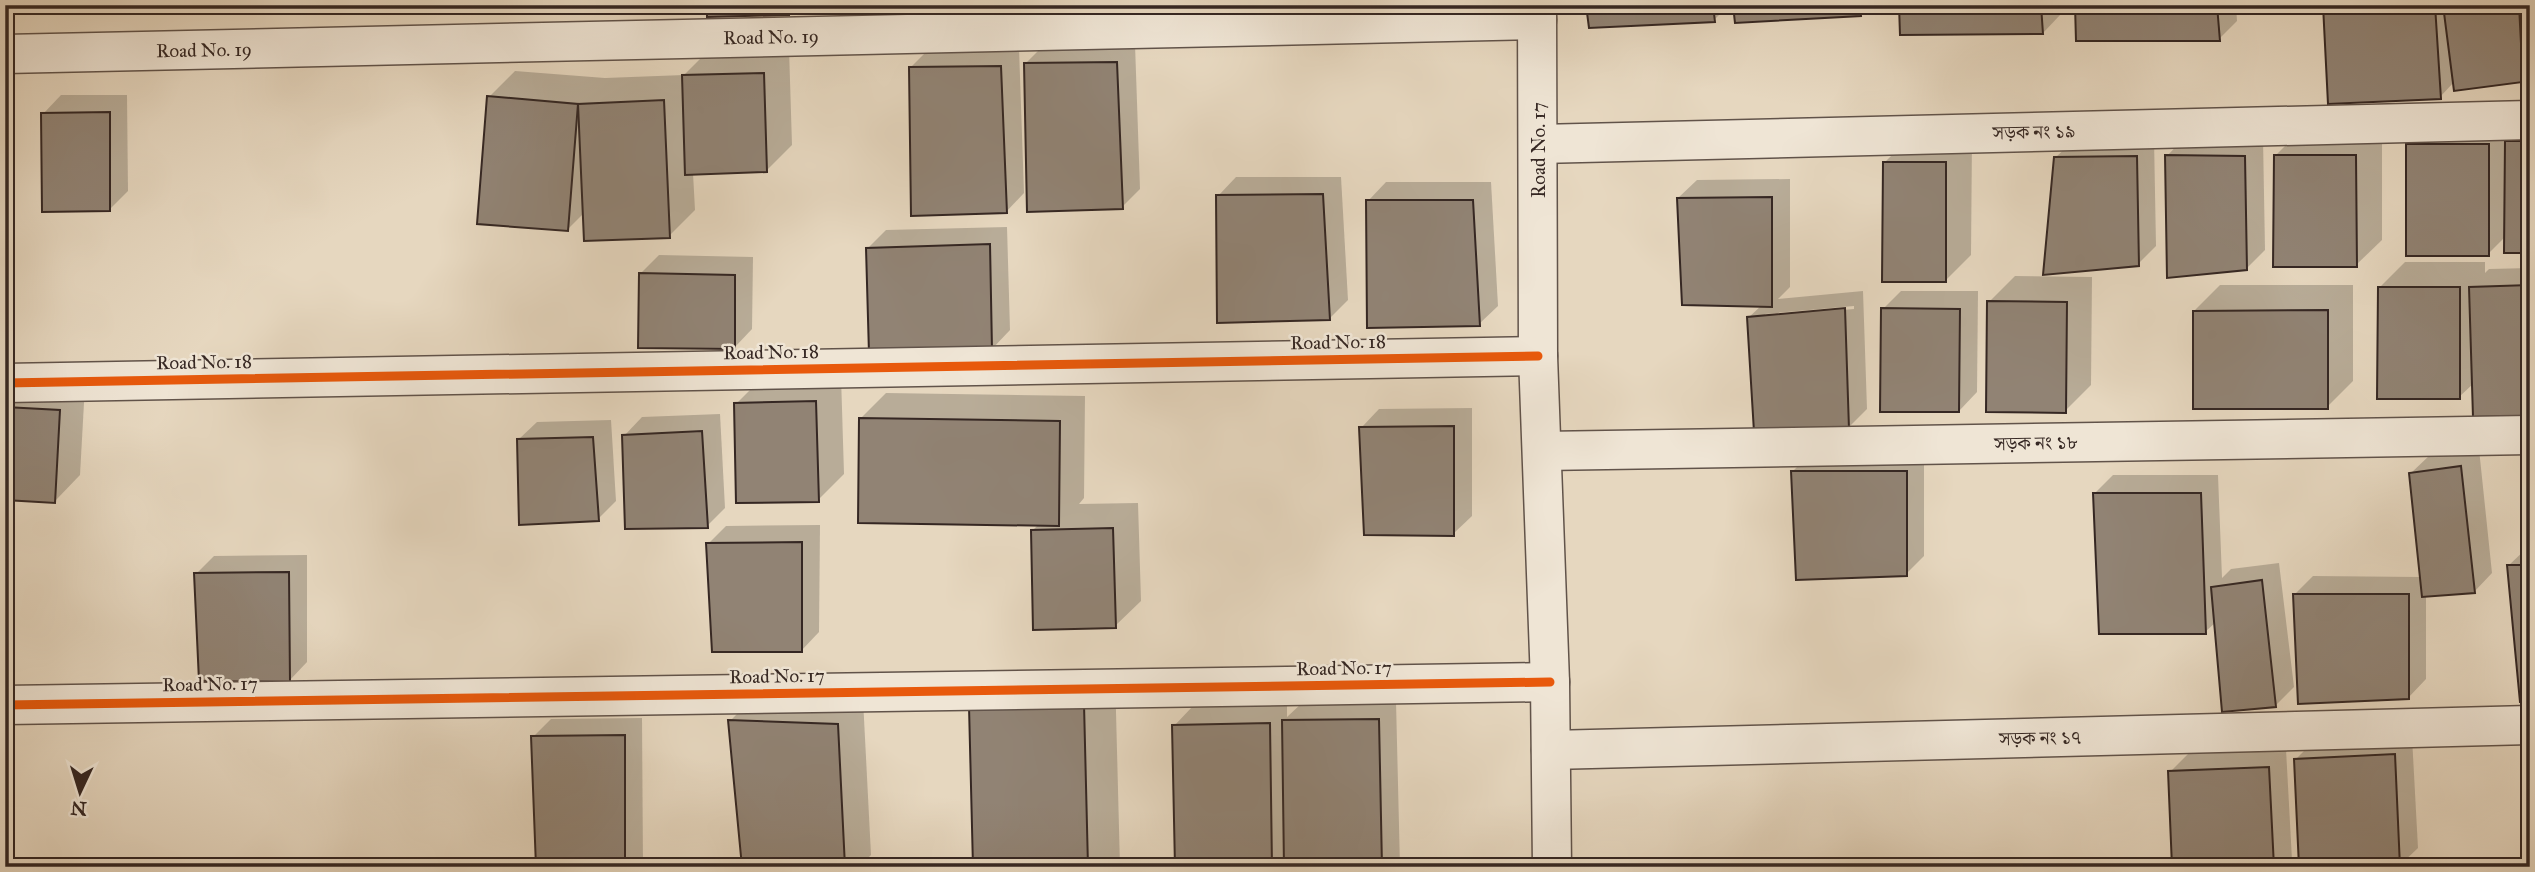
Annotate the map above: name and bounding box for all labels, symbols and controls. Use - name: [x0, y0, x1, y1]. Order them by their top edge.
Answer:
- street label: Road No. 19: [723, 25, 819, 49]
- street label: Road No. 19: [156, 38, 252, 62]
- street label: Road No. 17: [1527, 102, 1550, 198]
- street label: সড়ক নং ১৯: [1991, 120, 2076, 144]
- street label: Road No. 18: [1290, 330, 1386, 354]
- street label: Road No. 18: [723, 340, 819, 364]
- street label: Road No. 18: [156, 350, 252, 374]
- street label: সড়ক নং ১৮: [1993, 431, 2078, 455]
- street label: Road No. 17: [1296, 656, 1392, 680]
- street label: Road No. 17: [729, 664, 825, 688]
- street label: Road No. 17: [162, 672, 258, 696]
- street label: সড়ক নং ১৭: [1998, 726, 2081, 750]
- north arrow: [46, 756, 116, 826]
- text: N: [70, 796, 88, 820]

